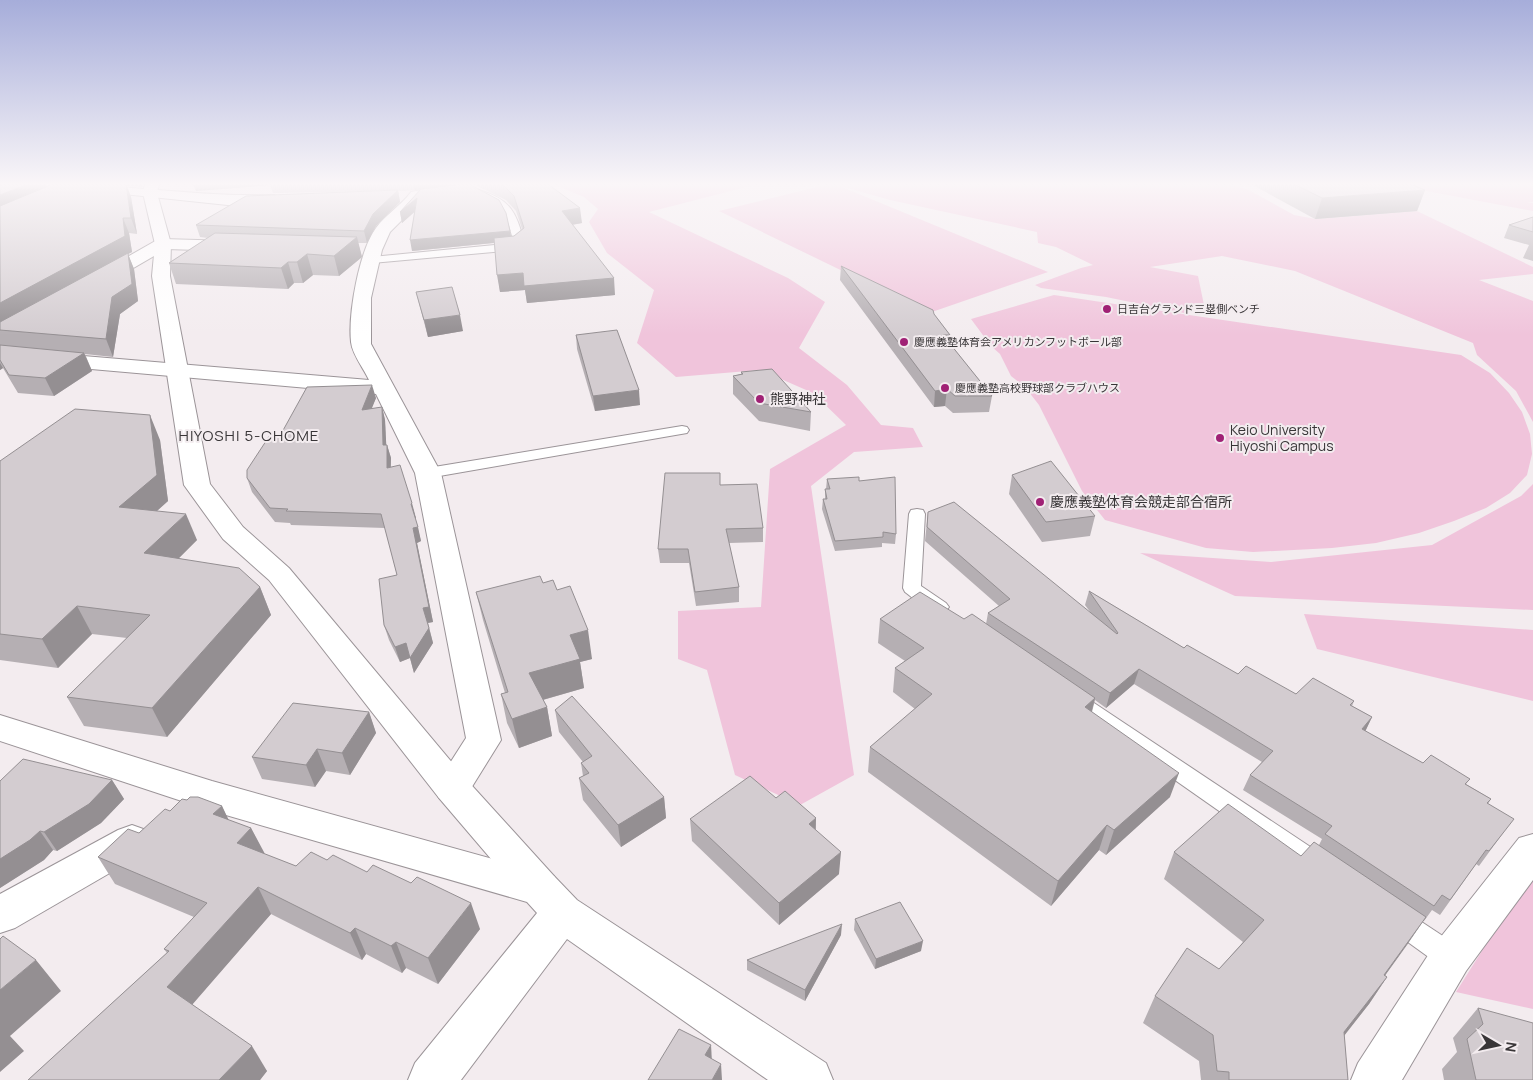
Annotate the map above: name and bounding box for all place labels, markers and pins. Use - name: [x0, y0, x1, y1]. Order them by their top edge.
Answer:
- place label: 日吉台グランド三塁側ベンチ: [1117, 301, 1260, 316]
- marker: 日吉台グランド三塁側ベンチ: [1101, 303, 1113, 315]
- place label: 慶應義塾体育会アメリカンフットボール部: [914, 334, 1122, 349]
- marker: 慶應義塾体育会アメリカンフットボール部: [898, 336, 910, 348]
- place label: 慶應義塾高校野球部クラブハウス: [955, 380, 1120, 395]
- marker: 慶應義塾高校野球部クラブハウス: [939, 382, 951, 394]
- place label: 熊野神社: [770, 389, 826, 408]
- marker: 熊野神社: [754, 393, 766, 405]
- place label: Keio University Hiyoshi Campus: [1230, 420, 1334, 455]
- marker: Keio University Hiyoshi Campus: [1214, 432, 1226, 444]
- place label: 慶應義塾体育会競走部合宿所: [1050, 492, 1232, 511]
- marker: 慶應義塾体育会競走部合宿所: [1034, 496, 1046, 508]

